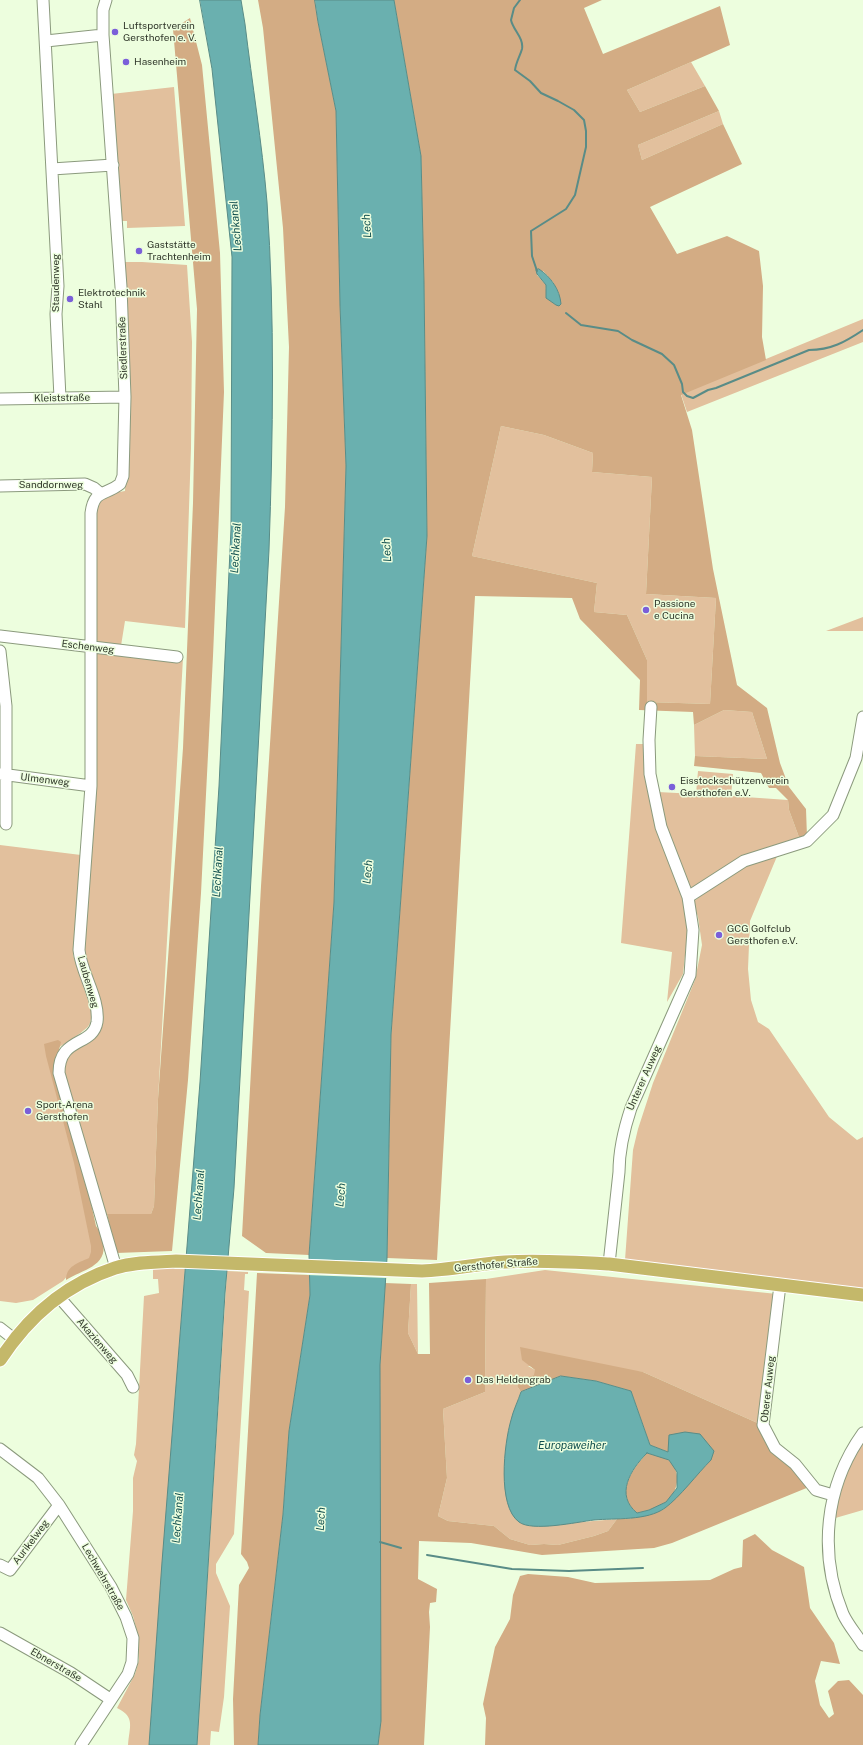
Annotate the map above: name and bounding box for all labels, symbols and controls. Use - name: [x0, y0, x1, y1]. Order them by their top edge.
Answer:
- place label: Luftsportverein Gersthofen e. V.: [123, 20, 197, 44]
- marker: Luftsportverein Gersthofen e. V.: [110, 27, 120, 37]
- place label: Hasenheim: [134, 56, 186, 68]
- marker: Hasenheim: [121, 57, 131, 67]
- water label: Lechkanal: [227, 200, 245, 252]
- water label: Lech: [360, 214, 374, 238]
- place label: Gaststätte Trachtenheim: [147, 239, 211, 262]
- marker: Gaststätte Trachtenheim: [134, 246, 144, 256]
- street label: Staudenweg: [50, 254, 62, 312]
- place label: Elektrotechnik Stahl: [78, 287, 146, 310]
- marker: Elektrotechnik Stahl: [65, 294, 75, 304]
- street label: Siedlerstraße: [116, 316, 130, 380]
- street label: Kleiststraße: [34, 392, 90, 404]
- street label: Sanddornweg: [19, 479, 83, 491]
- water label: Lechkanal: [228, 522, 244, 574]
- water label: Lech: [380, 538, 394, 562]
- place label: Passione e Cucina: [654, 598, 695, 622]
- marker: Passione e Cucina: [641, 605, 651, 615]
- street label: Eschenweg: [61, 638, 115, 656]
- street label: Ulmenweg: [20, 771, 70, 789]
- place label: Eisstockschützenverein Gersthofen e.V.: [680, 775, 789, 798]
- marker: Eisstockschützenverein Gersthofen e.V.: [667, 782, 677, 792]
- water label: Lechkanal: [210, 846, 226, 898]
- water label: Lech: [360, 860, 376, 884]
- place label: GCG Golfclub Gersthofen e.V.: [727, 923, 798, 946]
- marker: GCG Golfclub Gersthofen e.V.: [714, 930, 724, 940]
- street label: Laubenweg: [75, 954, 101, 1010]
- street label: Unterer Auweg: [624, 1043, 664, 1113]
- place label: Sport-Arena Gersthofen: [36, 1099, 93, 1122]
- marker: Sport-Arena Gersthofen: [23, 1106, 33, 1116]
- water label: Lechkanal: [191, 1169, 207, 1221]
- water label: Lech: [333, 1183, 349, 1207]
- street label: Gersthofer Straße: [454, 1255, 538, 1275]
- street label: Akazienweg: [74, 1316, 120, 1366]
- street label: Oberer Auweg: [759, 1355, 777, 1423]
- place label: Das Heldengrab: [476, 1374, 551, 1386]
- marker: Das Heldengrab: [463, 1375, 473, 1385]
- water label: Europaweiher: [538, 1439, 606, 1453]
- water label: Lechkanal: [170, 1492, 186, 1544]
- water label: Lech: [314, 1507, 328, 1531]
- street label: Aurikelweg: [10, 1517, 52, 1567]
- street label: Lechwehrstraße: [79, 1542, 127, 1612]
- street label: Ebnerstraße: [28, 1646, 84, 1684]

